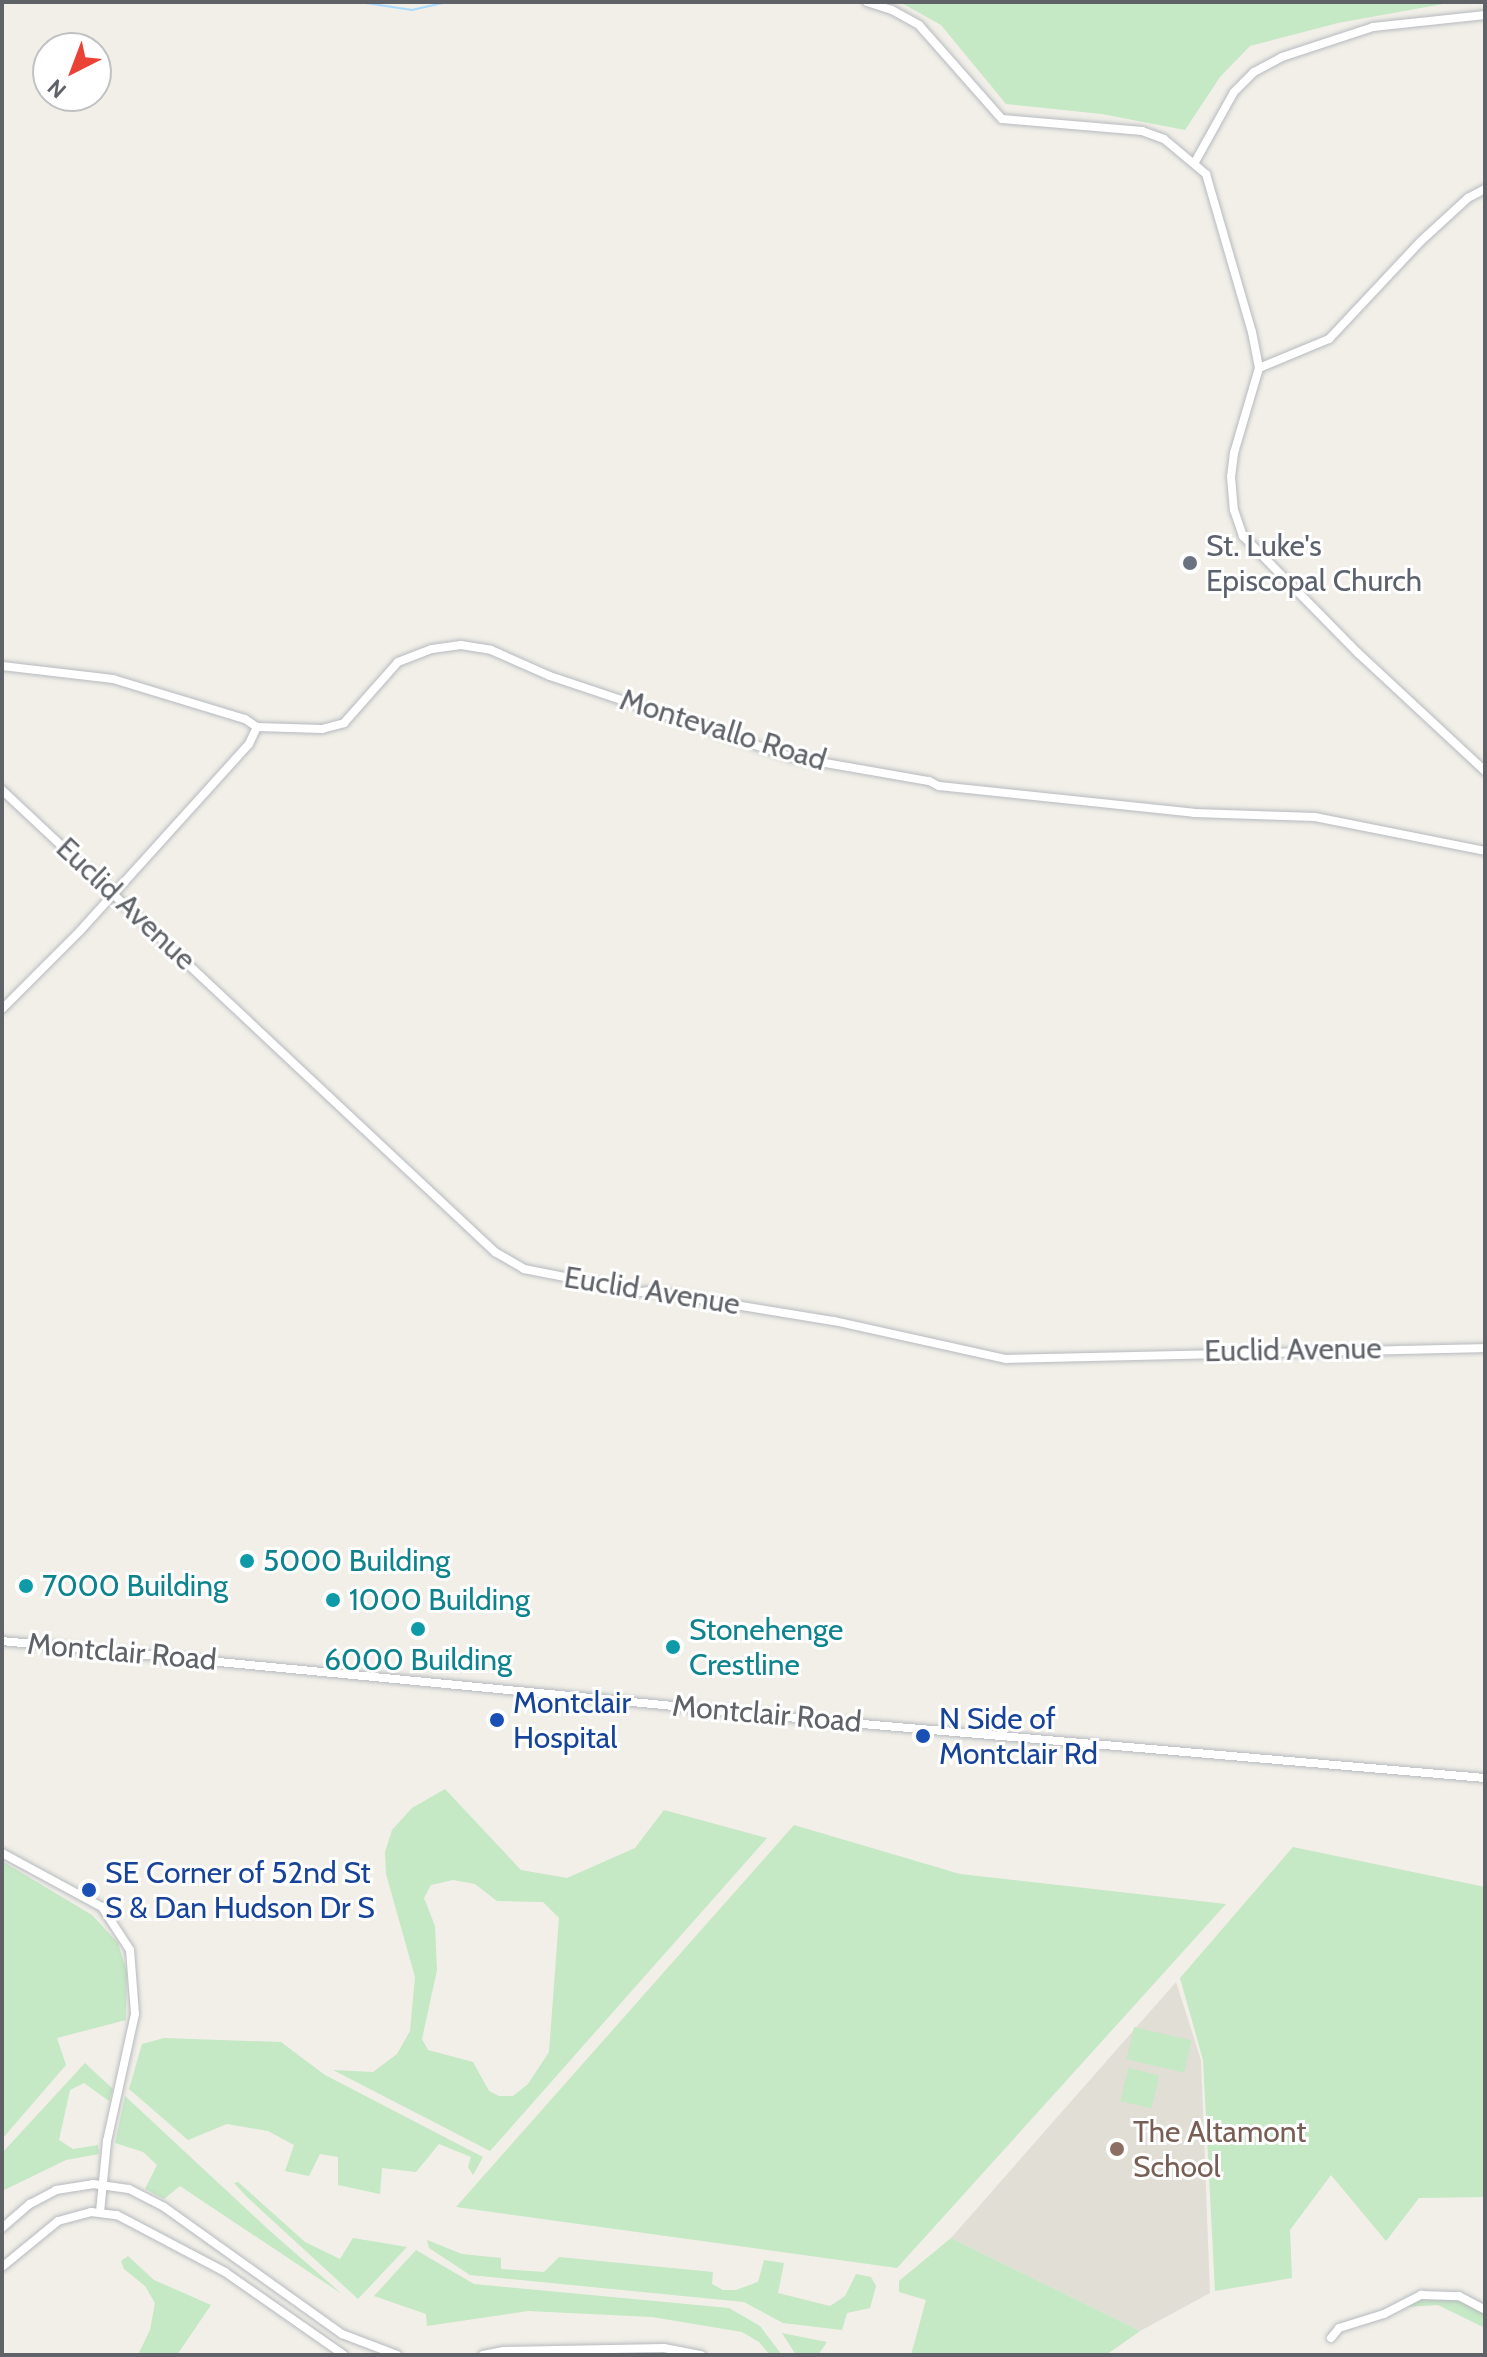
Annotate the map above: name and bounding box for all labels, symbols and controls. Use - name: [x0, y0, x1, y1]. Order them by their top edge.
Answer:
- north arrow: [32, 32, 112, 112]
- text: N: [42, 73, 72, 104]
- place label: St. Luke's Episcopal Church: [1206, 528, 1422, 598]
- marker: St. Luke's Episcopal Church: [1181, 554, 1199, 572]
- street label: Montevallo Road: [616, 682, 830, 778]
- street label: Euclid Avenue: [49, 830, 203, 978]
- street label: Euclid Avenue: [562, 1259, 742, 1323]
- street label: Euclid Avenue: [1204, 1330, 1382, 1370]
- place label: 5000 Building: [263, 1543, 450, 1579]
- marker: 5000 Building: [238, 1552, 256, 1570]
- place label: 7000 Building: [42, 1568, 228, 1604]
- marker: 7000 Building: [17, 1577, 35, 1595]
- place label: 1000 Building: [349, 1582, 530, 1618]
- marker: 1000 Building: [324, 1591, 342, 1609]
- place label: Stonehenge Crestline: [689, 1612, 843, 1682]
- marker: 6000 Building: [409, 1620, 427, 1638]
- street label: Montclair Road: [26, 1626, 218, 1678]
- marker: Stonehenge Crestline: [664, 1638, 682, 1656]
- place label: 6000 Building: [324, 1642, 512, 1678]
- place label: Montclair Hospital: [513, 1685, 631, 1756]
- street label: Montclair Road: [671, 1688, 863, 1740]
- place label: N Side of Montclair Rd: [939, 1701, 1098, 1772]
- marker: Montclair Hospital: [488, 1711, 506, 1729]
- marker: N Side of Montclair Rd: [914, 1727, 932, 1745]
- place label: SE Corner of 52nd St S & Dan Hudson Dr S: [105, 1855, 375, 1926]
- marker: SE Corner of 52nd St S & Dan Hudson Dr S: [80, 1881, 98, 1899]
- place label: The Altamont School: [1133, 2114, 1306, 2184]
- marker: The Altamont School: [1108, 2140, 1126, 2158]

